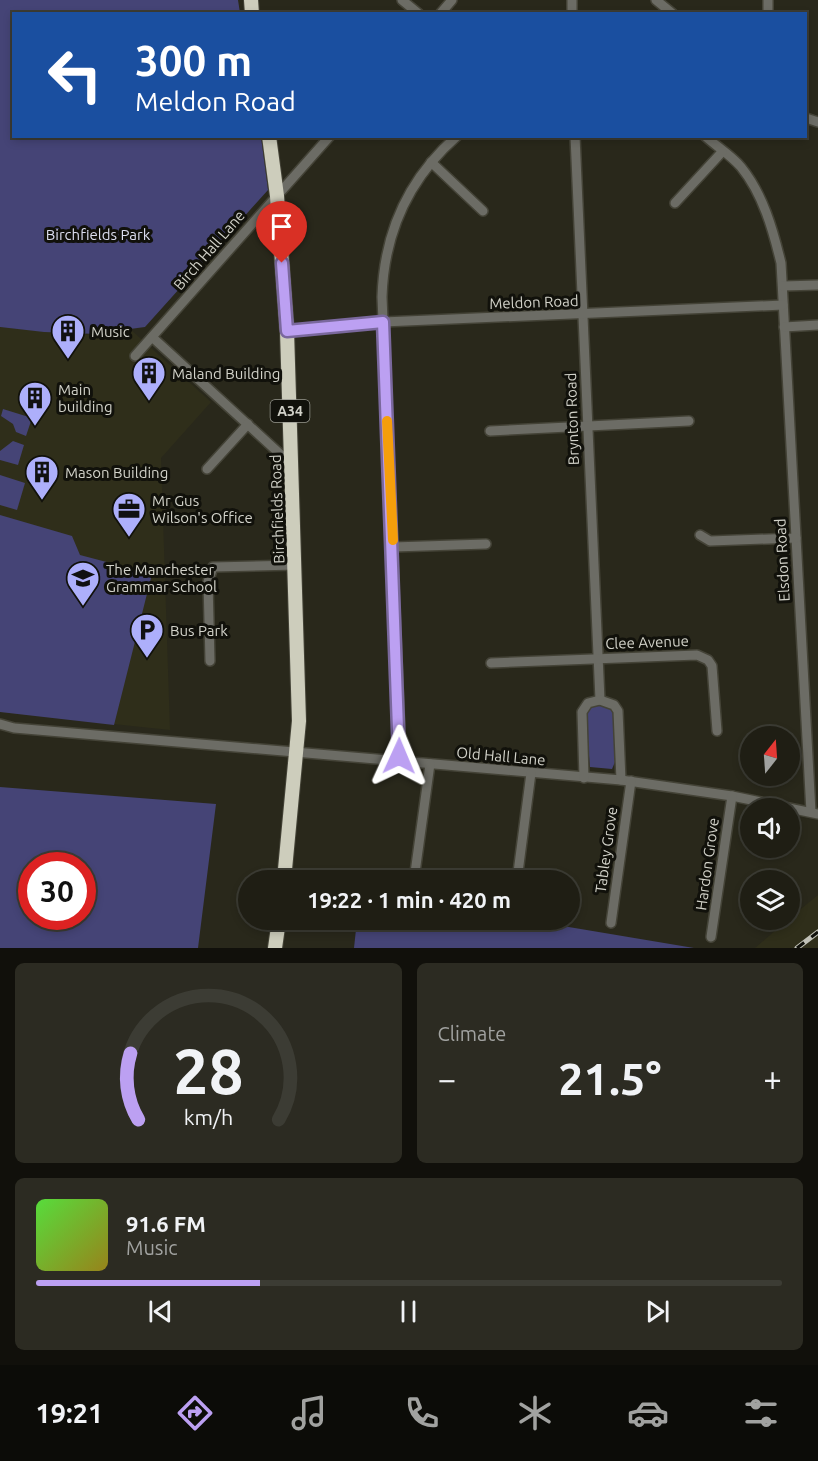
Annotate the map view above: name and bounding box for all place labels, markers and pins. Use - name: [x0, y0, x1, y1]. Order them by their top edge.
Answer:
- pin: [256, 201, 307, 263]
- building icon: Music: [50, 313, 86, 360]
- place label: Music: [91, 323, 130, 340]
- building icon: Maland Building: [131, 355, 167, 402]
- place label: Maland Building: [172, 365, 280, 382]
- building icon: Main building: [17, 380, 53, 427]
- place label: Main building: [58, 381, 113, 415]
- building icon: Mason Building: [24, 454, 60, 501]
- place label: Mason Building: [65, 464, 168, 481]
- office icon: Mr Gus Wilson's Office: [111, 491, 147, 538]
- place label: Mr Gus Wilson's Office: [152, 492, 253, 526]
- school or university icon: The Manchester Grammar School: [65, 560, 101, 607]
- place label: The Manchester Grammar School: [106, 561, 217, 595]
- parking icon: Bus Park: [129, 612, 165, 659]
- place label: Bus Park: [170, 622, 228, 639]

